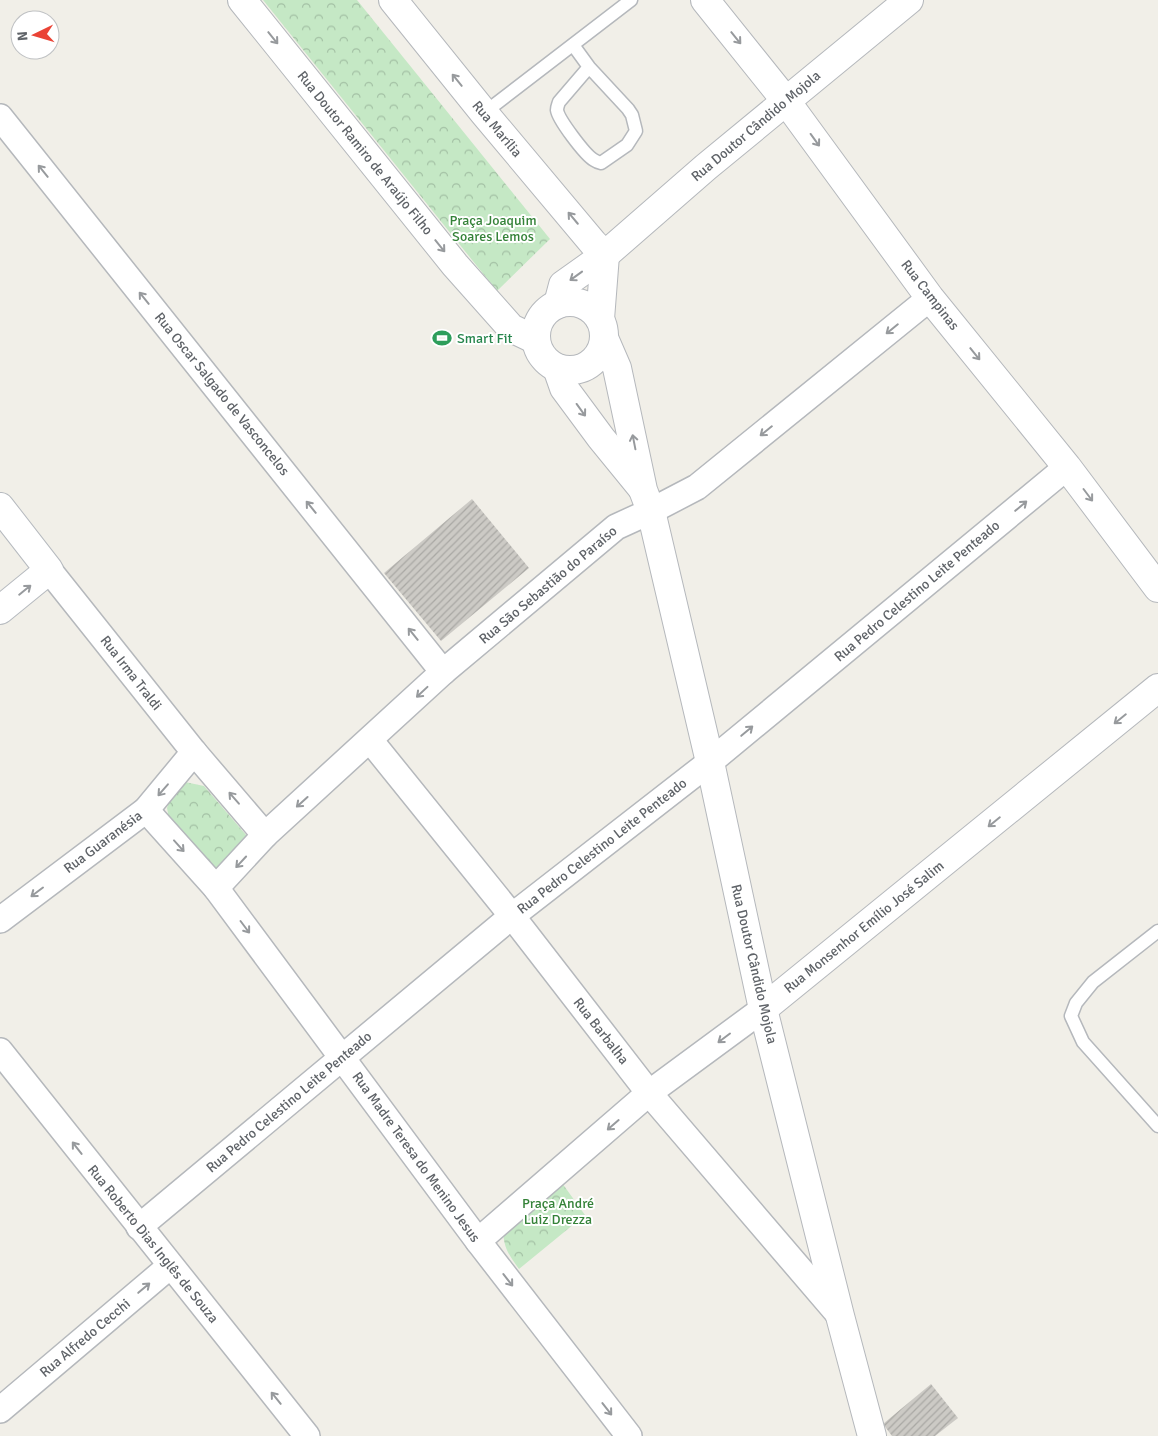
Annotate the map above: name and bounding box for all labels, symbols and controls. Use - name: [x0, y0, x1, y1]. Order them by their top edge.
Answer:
- north arrow: [10, 10, 60, 60]
- text: N: [14, 30, 31, 42]
- one-way arrow: [267, 31, 278, 44]
- one-way arrow: [730, 31, 741, 44]
- street label: Rua Doutor Cândido Mojola: [688, 67, 824, 185]
- street label: Rua Doutor Ramiro de Araújo Filho: [294, 68, 436, 238]
- one-way arrow: [452, 74, 463, 87]
- street label: Rua Marília: [468, 97, 526, 161]
- one-way arrow: [810, 133, 820, 147]
- one-way arrow: [38, 164, 48, 178]
- park label: Praça Joaquim Soares Lemos: [449, 212, 537, 245]
- one-way arrow: [567, 212, 578, 225]
- one-way arrow: [435, 240, 446, 253]
- street label: Rua Campinas: [897, 256, 963, 334]
- one-way arrow: [569, 271, 583, 281]
- one-way arrow: [139, 292, 150, 305]
- street label: Rua Oscar Salgado de Vasconcelos: [151, 309, 293, 479]
- one-way arrow: [886, 323, 899, 334]
- sports icon: Smart Fit: [431, 327, 453, 349]
- place label: Smart Fit: [457, 330, 512, 347]
- one-way arrow: [970, 347, 981, 360]
- one-way arrow: [575, 403, 586, 416]
- one-way arrow: [760, 426, 773, 437]
- one-way arrow: [628, 435, 638, 451]
- one-way arrow: [1083, 488, 1093, 502]
- one-way arrow: [1015, 500, 1028, 511]
- one-way arrow: [306, 501, 317, 514]
- street label: Rua Pedro Celestino Leite Penteado: [831, 517, 1003, 665]
- street label: Rua São Sebastião do Paraíso: [476, 522, 620, 648]
- one-way arrow: [18, 584, 31, 595]
- one-way arrow: [407, 628, 418, 641]
- street label: Rua Irma Traldi: [97, 632, 165, 714]
- one-way arrow: [415, 686, 428, 698]
- one-way arrow: [1114, 714, 1127, 725]
- one-way arrow: [741, 726, 754, 737]
- street label: Rua Pedro Celestino Leite Penteado: [514, 774, 690, 918]
- one-way arrow: [158, 783, 169, 796]
- one-way arrow: [228, 792, 239, 805]
- one-way arrow: [296, 796, 308, 808]
- street label: Rua Guaranésia: [61, 807, 145, 877]
- one-way arrow: [988, 816, 1001, 827]
- one-way arrow: [173, 839, 185, 852]
- one-way arrow: [235, 855, 247, 868]
- street label: Rua Monsenhor Emílio José Salim: [781, 857, 947, 997]
- street label: Rua Doutor Cândido Mojola: [727, 883, 781, 1045]
- one-way arrow: [30, 887, 44, 897]
- one-way arrow: [240, 920, 251, 933]
- street label: Rua Barbalha: [570, 994, 632, 1068]
- street label: Rua Pedro Celestino Leite Penteado: [203, 1028, 375, 1176]
- one-way arrow: [717, 1033, 731, 1043]
- street label: Rua Madre Teresa do Menino Jesus: [348, 1069, 484, 1245]
- one-way arrow: [606, 1120, 619, 1131]
- one-way arrow: [71, 1142, 82, 1155]
- street label: Rua Roberto Dias Inglês de Souza: [84, 1162, 222, 1326]
- park label: Praça André Luiz Drezza: [522, 1195, 594, 1228]
- one-way arrow: [503, 1273, 514, 1286]
- one-way arrow: [137, 1283, 150, 1294]
- street label: Rua Alfredo Cecchi: [36, 1295, 134, 1381]
- one-way arrow: [271, 1392, 282, 1405]
- one-way arrow: [602, 1402, 613, 1415]

